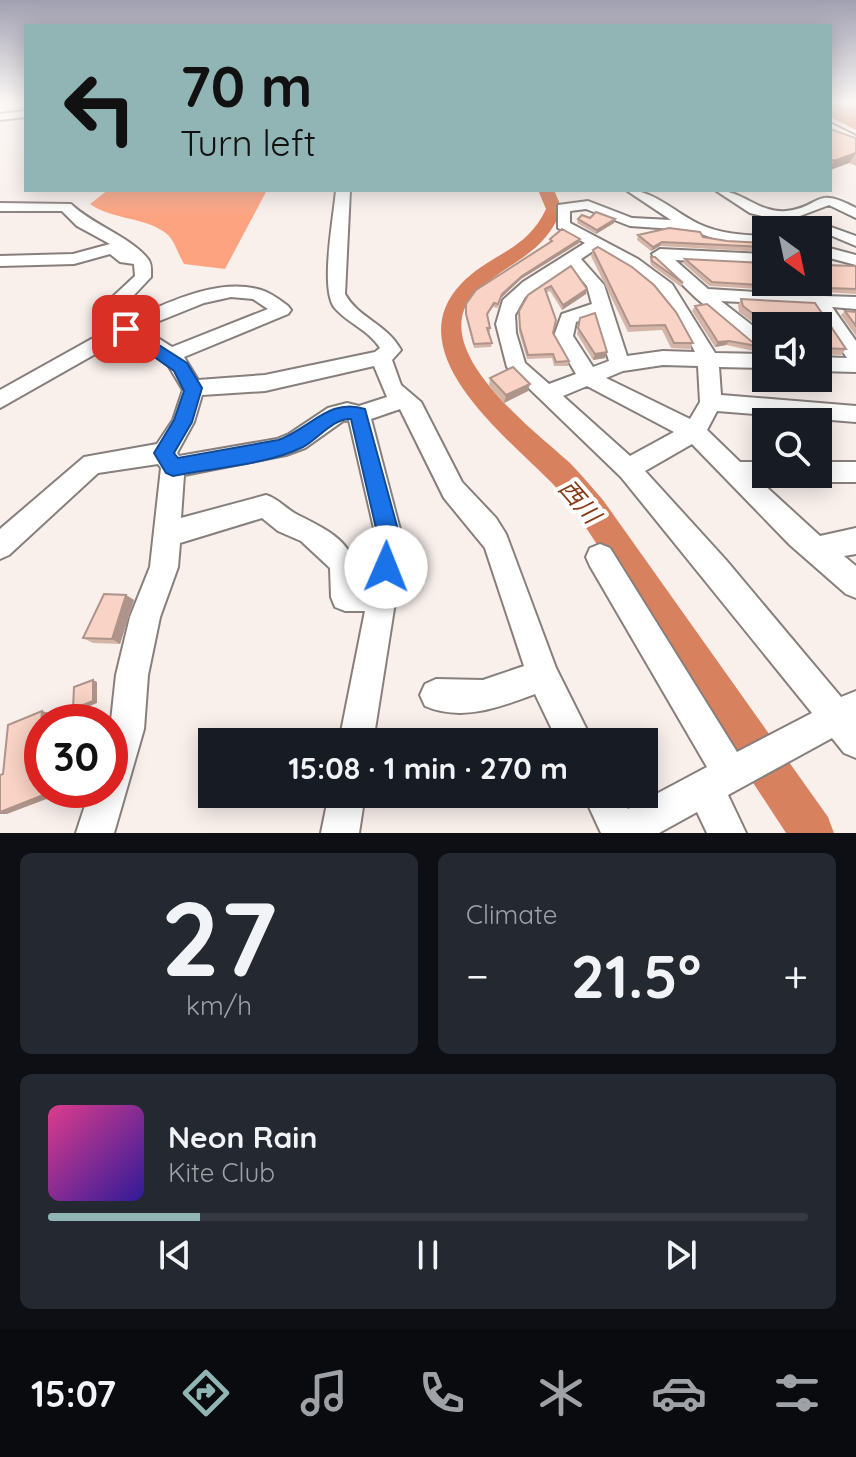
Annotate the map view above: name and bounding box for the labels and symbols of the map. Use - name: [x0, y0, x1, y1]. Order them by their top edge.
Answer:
- north arrow: [752, 216, 832, 296]
- pin: [92, 295, 160, 363]
- water label: 西川: [553, 473, 609, 531]
- position arrow: [344, 525, 428, 609]
- speed limit sign: 30: [24, 704, 128, 808]

